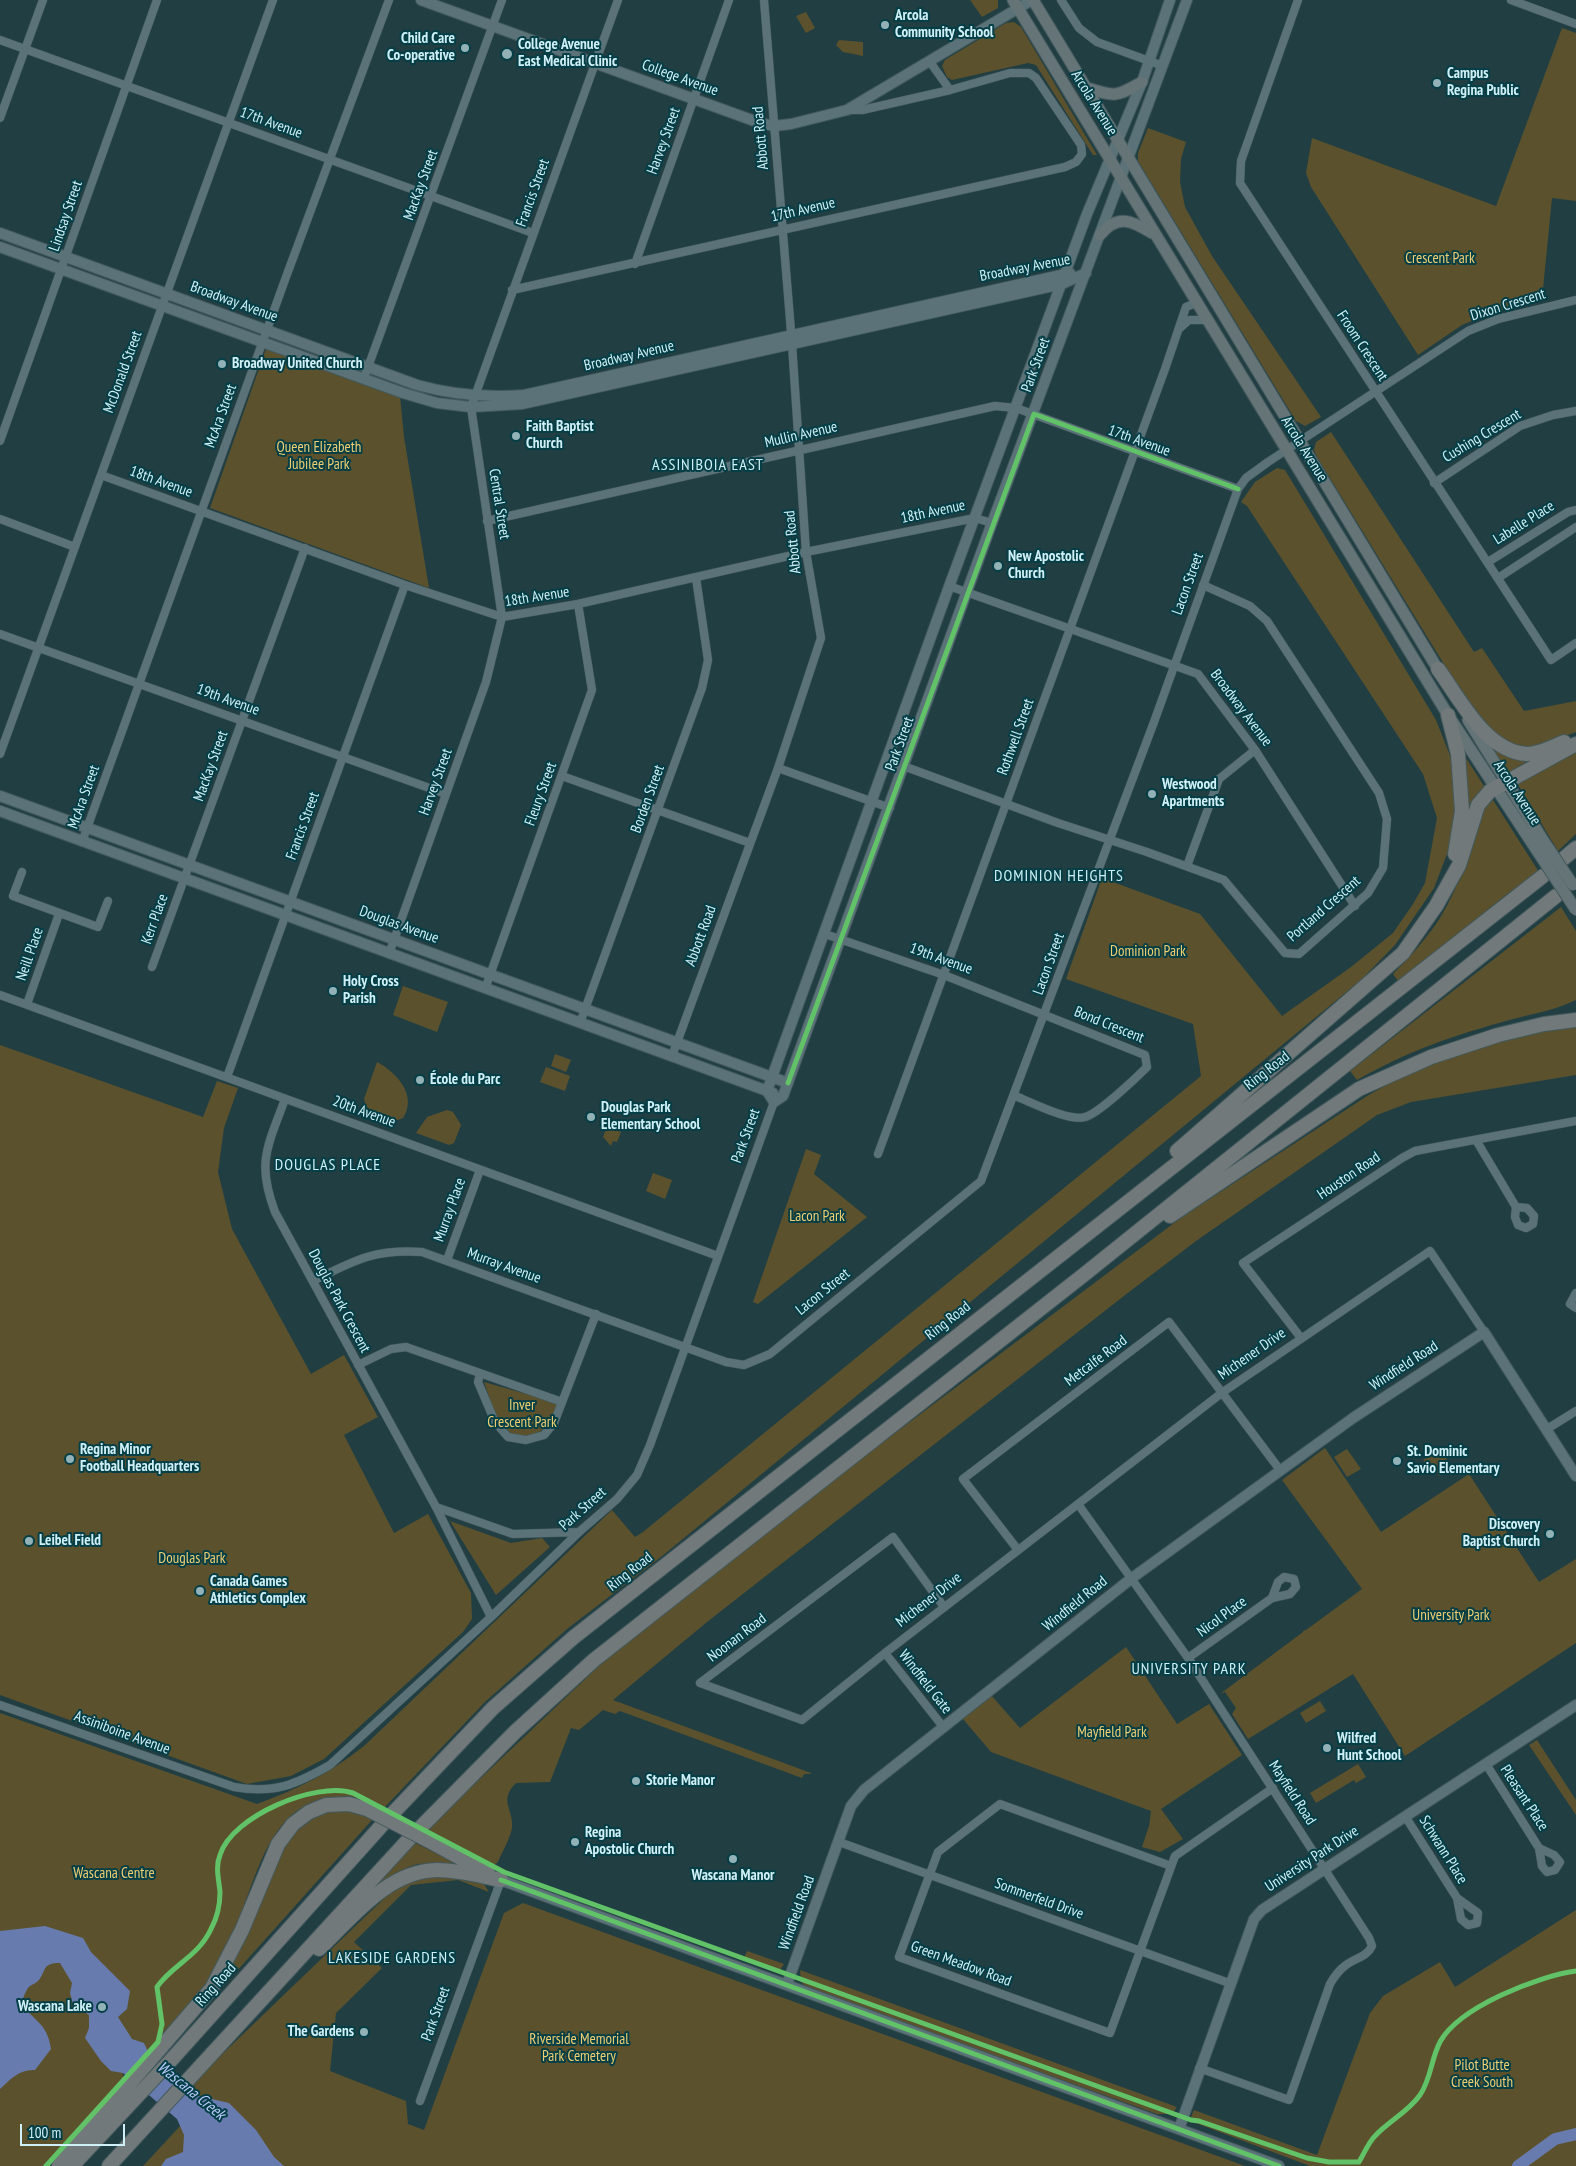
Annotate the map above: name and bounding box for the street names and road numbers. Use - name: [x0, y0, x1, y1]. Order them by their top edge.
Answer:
- street label: College Avenue: [639, 56, 721, 100]
- street label: Arcola Avenue: [1067, 67, 1121, 139]
- street label: 17th Avenue: [237, 103, 305, 143]
- street label: Harvey Street: [644, 105, 684, 177]
- street label: Abbott Road: [749, 106, 773, 170]
- street label: MacKay Street: [400, 147, 442, 223]
- street label: Francis Street: [512, 157, 554, 229]
- street label: Lindsay Street: [46, 178, 86, 254]
- street label: 17th Avenue: [769, 194, 837, 226]
- street label: Broadway Avenue: [978, 250, 1072, 286]
- street label: Broadway Avenue: [188, 278, 280, 326]
- street label: Dixon Crescent: [1468, 285, 1548, 325]
- street label: Froom Crescent: [1333, 307, 1391, 385]
- street label: McDonald Street: [100, 328, 146, 416]
- street label: Park Street: [1018, 335, 1054, 395]
- street label: Broadway Avenue: [582, 337, 676, 375]
- street label: McAra Street: [201, 382, 241, 450]
- street label: Cushing Crescent: [1439, 406, 1525, 466]
- street label: Arcola Avenue: [1277, 413, 1331, 485]
- street label: Mullin Avenue: [763, 418, 839, 452]
- street label: 17th Avenue: [1105, 421, 1173, 461]
- street label: 18th Avenue: [127, 462, 195, 502]
- street label: Central Street: [485, 467, 513, 541]
- street label: 18th Avenue: [899, 496, 967, 528]
- street label: Labelle Place: [1490, 497, 1558, 549]
- street label: Abbott Road: [781, 509, 805, 575]
- street label: Lacon Street: [1169, 551, 1207, 617]
- street label: 18th Avenue: [503, 583, 571, 611]
- street label: Broadway Avenue: [1206, 666, 1276, 750]
- street label: 19th Avenue: [194, 680, 262, 720]
- street label: Rothwell Street: [994, 696, 1038, 778]
- street label: Park Street: [882, 714, 918, 774]
- street label: MacKay Street: [190, 728, 232, 804]
- street label: Harvey Street: [416, 746, 456, 818]
- street label: Arcola Avenue: [1489, 757, 1545, 829]
- street label: Fleury Street: [521, 760, 561, 828]
- street label: Borden Street: [627, 762, 669, 836]
- street label: McAra Street: [64, 763, 104, 831]
- street label: Francis Street: [282, 790, 324, 862]
- street label: Portland Crescent: [1284, 872, 1364, 946]
- street label: Kerr Place: [138, 892, 172, 946]
- street label: Douglas Avenue: [357, 902, 441, 948]
- street label: Abbott Road: [682, 903, 720, 969]
- street label: Neill Place: [12, 925, 48, 983]
- street label: Lacon Street: [1030, 931, 1068, 997]
- street label: 19th Avenue: [907, 939, 975, 979]
- street label: Bond Crescent: [1071, 1003, 1147, 1047]
- street label: Ring Road: [1241, 1048, 1293, 1094]
- street label: 20th Avenue: [330, 1092, 398, 1132]
- street label: Park Street: [728, 1106, 764, 1166]
- street label: Houston Road: [1314, 1148, 1384, 1204]
- street label: Murray Place: [430, 1176, 470, 1244]
- street label: Murray Avenue: [465, 1244, 543, 1288]
- street label: Douglas Park Crescent: [304, 1246, 374, 1356]
- street label: Lacon Street: [792, 1265, 854, 1319]
- street label: Ring Road: [922, 1298, 974, 1344]
- street label: Michener Drive: [1215, 1324, 1289, 1384]
- street label: Metcalfe Road: [1061, 1332, 1131, 1390]
- street label: Windfield Road: [1366, 1337, 1442, 1395]
- street label: Park Street: [556, 1483, 610, 1535]
- street label: Ring Road: [604, 1549, 656, 1595]
- street label: Michener Drive: [893, 1569, 965, 1631]
- street label: Windfield Road: [1039, 1572, 1111, 1636]
- street label: Nicol Place: [1194, 1593, 1250, 1641]
- street label: Noonan Road: [704, 1610, 770, 1666]
- street label: Windfield Gate: [895, 1647, 955, 1717]
- street label: Assiniboine Avenue: [72, 1707, 172, 1759]
- street label: Mayfield Road: [1265, 1758, 1319, 1828]
- street label: Pleasant Place: [1496, 1762, 1552, 1834]
- street label: Schwann Place: [1415, 1813, 1471, 1887]
- street label: University Park Drive: [1262, 1822, 1362, 1896]
- street label: Windfield Road: [775, 1873, 819, 1953]
- street label: Sommerfeld Drive: [992, 1875, 1086, 1923]
- street label: Green Meadow Road: [908, 1937, 1014, 1991]
- street label: Ring Road: [192, 1960, 240, 2010]
- street label: Park Street: [418, 1984, 454, 2044]

